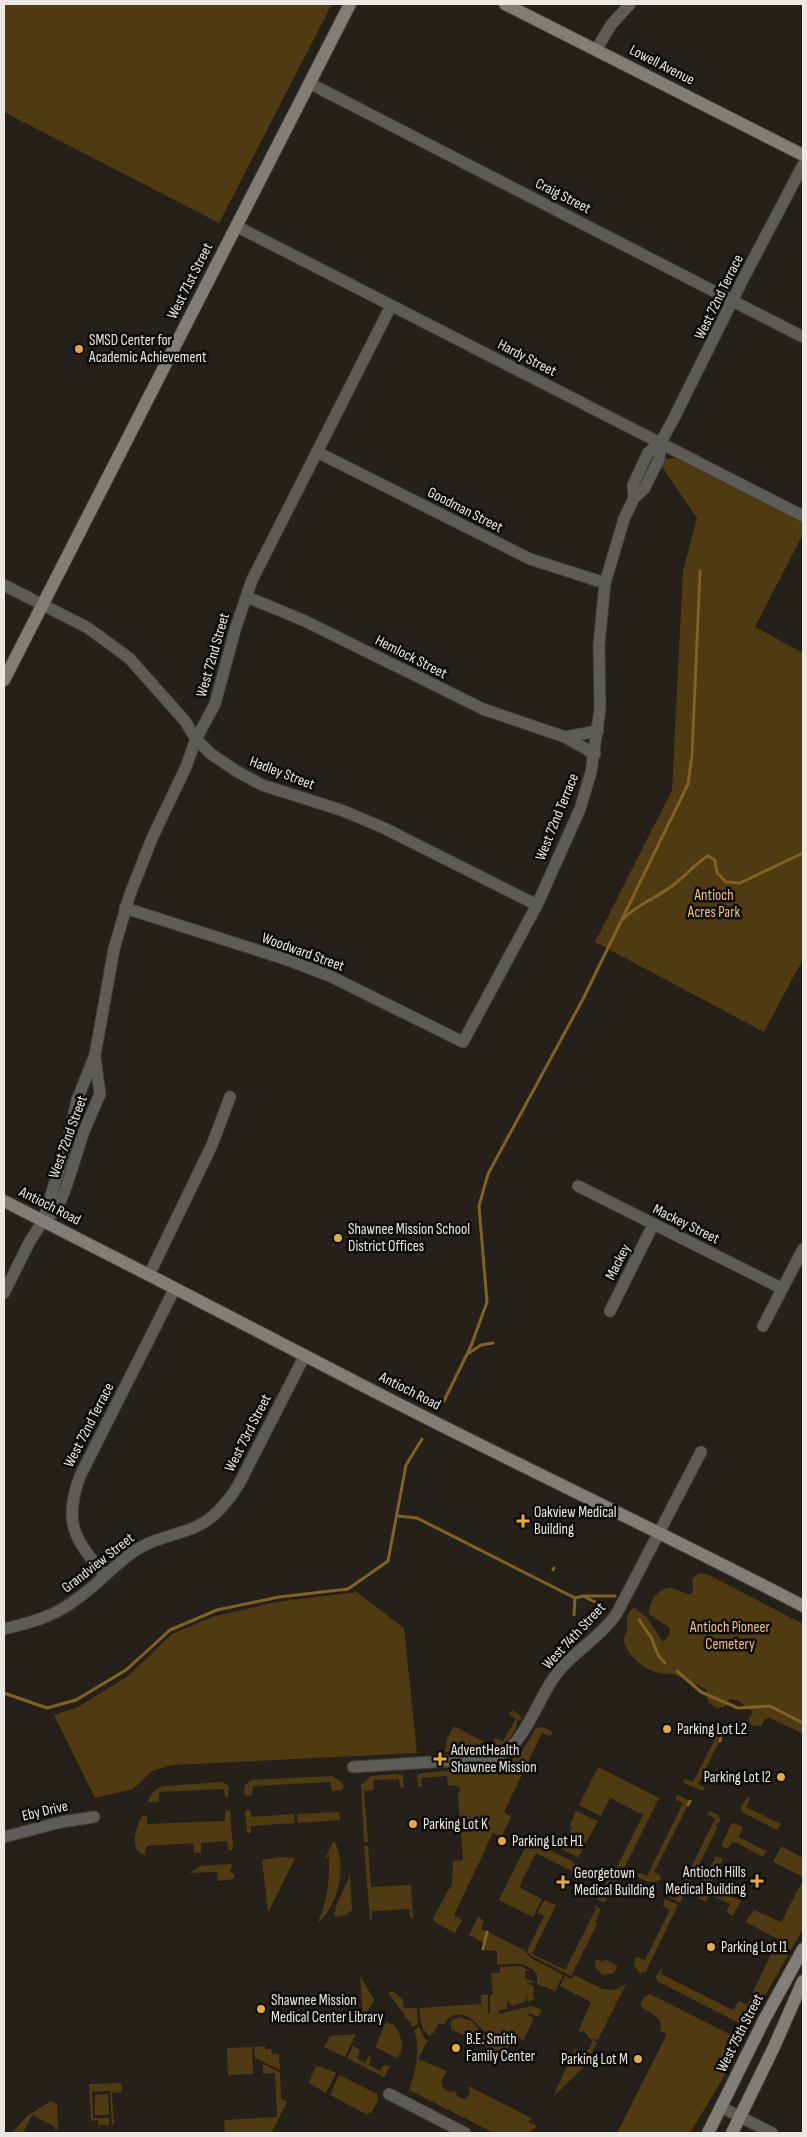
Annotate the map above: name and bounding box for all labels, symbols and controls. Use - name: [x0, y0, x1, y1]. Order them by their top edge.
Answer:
- street label: Lowell Avenue: [626, 41, 698, 89]
- street label: Craig Street: [532, 174, 594, 218]
- street label: West 71st Street: [163, 239, 218, 322]
- street label: West 72nd Terrace: [690, 251, 748, 343]
- place label: SMSD Center for Academic Achievement: [88, 331, 207, 367]
- street label: Hardy Street: [494, 335, 560, 381]
- marker: SMSD Center for Academic Achievement: [73, 343, 85, 355]
- street label: Goodman Street: [424, 483, 506, 537]
- street label: West 72nd Street: [192, 610, 234, 699]
- street label: Hemlock Street: [372, 631, 450, 683]
- street label: Hadley Street: [247, 752, 318, 794]
- street label: West 72nd Terrace: [531, 771, 583, 863]
- park label: Antioch Acres Park: [687, 886, 740, 922]
- street label: Woodward Street: [259, 928, 347, 976]
- street label: West 72nd Street: [44, 1093, 92, 1181]
- street label: Antioch Road: [15, 1182, 84, 1230]
- street label: Mackey Street: [650, 1200, 723, 1248]
- place label: Shawnee Mission School District Offices: [348, 1220, 470, 1256]
- marker: Shawnee Mission School District Offices: [332, 1232, 344, 1244]
- street label: Mackey: [601, 1241, 635, 1283]
- street label: Antioch Road: [375, 1367, 444, 1415]
- street label: West 72nd Terrace: [60, 1380, 118, 1470]
- street label: West 73rd Street: [220, 1391, 276, 1475]
- place label: Oakview Medical Building: [534, 1503, 617, 1539]
- marker: Oakview Medical Building: [516, 1514, 530, 1528]
- street label: Grandview Street: [58, 1528, 138, 1597]
- street label: West 74th Street: [538, 1598, 610, 1673]
- park label: Antioch Pioneer Cemetery: [689, 1618, 771, 1654]
- place label: Parking Lot L2: [677, 1720, 747, 1739]
- marker: Parking Lot L2: [661, 1723, 673, 1735]
- place label: AdventHealth Shawnee Mission: [450, 1741, 537, 1777]
- marker: AdventHealth Shawnee Mission: [433, 1752, 447, 1766]
- place label: Parking Lot I2: [704, 1768, 771, 1787]
- marker: Parking Lot I2: [775, 1771, 787, 1783]
- street label: Eby Drive: [20, 1796, 70, 1826]
- place label: Parking Lot K: [423, 1815, 488, 1834]
- marker: Parking Lot K: [407, 1818, 419, 1830]
- place label: Parking Lot H1: [512, 1832, 584, 1851]
- marker: Parking Lot H1: [496, 1835, 508, 1847]
- place label: Antioch Hills Medical Building: [665, 1863, 746, 1899]
- place label: Georgetown Medical Building: [574, 1864, 655, 1900]
- marker: Antioch Hills Medical Building: [750, 1874, 764, 1888]
- marker: Georgetown Medical Building: [556, 1875, 570, 1889]
- place label: Parking Lot I1: [721, 1938, 788, 1957]
- marker: Parking Lot I1: [705, 1941, 717, 1953]
- street label: West 75th Street: [712, 1990, 768, 2075]
- place label: Shawnee Mission Medical Center Library: [271, 1991, 383, 2027]
- marker: Shawnee Mission Medical Center Library: [255, 2003, 267, 2015]
- place label: B.E. Smith Family Center: [466, 2030, 536, 2066]
- marker: B.E. Smith Family Center: [450, 2042, 462, 2054]
- place label: Parking Lot M: [561, 2050, 628, 2069]
- marker: Parking Lot M: [632, 2053, 644, 2065]

